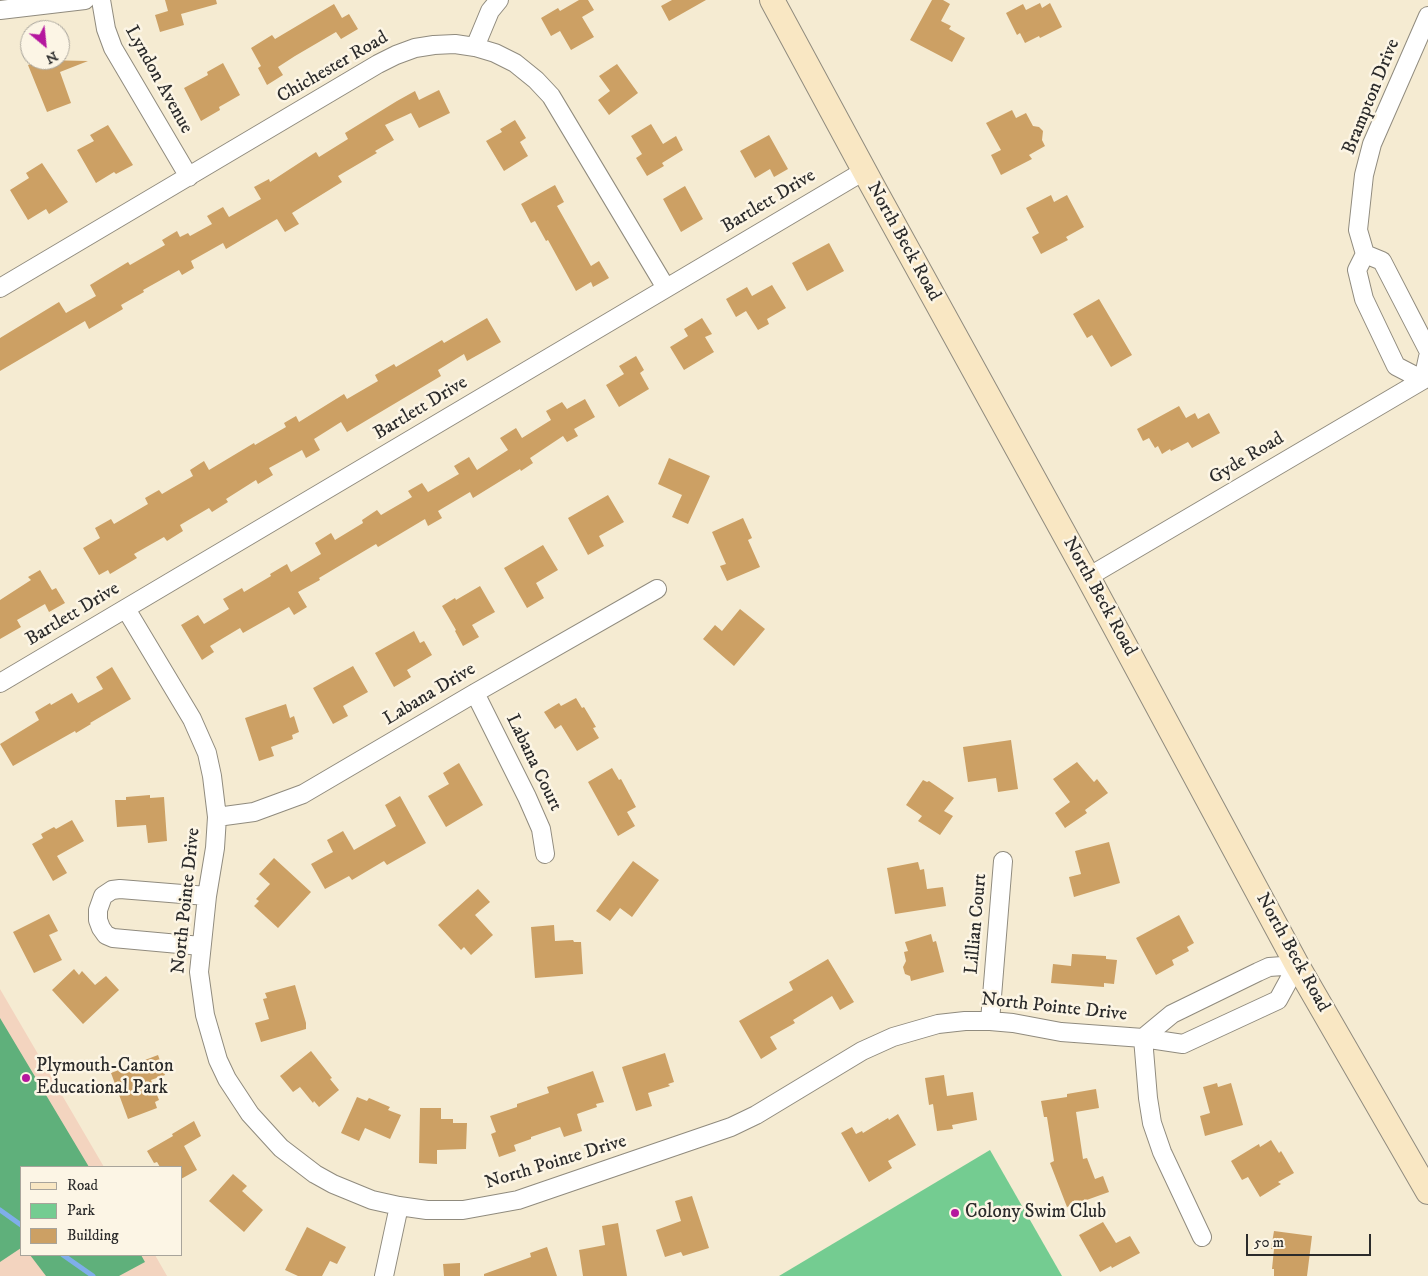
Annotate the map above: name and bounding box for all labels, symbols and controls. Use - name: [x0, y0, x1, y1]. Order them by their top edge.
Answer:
- north arrow: [20, 20, 70, 70]
- street label: Lyndon Avenue: [119, 22, 197, 138]
- street label: Chichester Road: [274, 27, 392, 109]
- street label: Brampton Drive: [1338, 36, 1406, 158]
- text: N: [42, 47, 61, 68]
- street label: Bartlett Drive: [718, 165, 820, 239]
- street label: North Beck Road: [861, 179, 945, 305]
- street label: Bartlett Drive: [370, 372, 472, 446]
- street label: Gyde Road: [1206, 428, 1288, 490]
- street label: North Beck Road: [1057, 534, 1141, 660]
- street label: Bartlett Drive: [22, 578, 124, 652]
- street label: Labana Drive: [380, 659, 480, 731]
- street label: Labana Court: [500, 711, 566, 815]
- street label: North Pointe Drive: [168, 827, 206, 975]
- street label: Lillian Court: [961, 873, 993, 975]
- street label: North Beck Road: [1250, 890, 1334, 1016]
- street label: North Pointe Drive: [980, 989, 1128, 1027]
- place label: Plymouth-Canton Educational Park: [36, 1056, 174, 1100]
- marker: Plymouth-Canton Educational Park: [20, 1072, 32, 1084]
- street label: North Pointe Drive: [483, 1131, 629, 1195]
- legend: [20, 1166, 182, 1256]
- text: Road: [67, 1176, 98, 1195]
- text: Park: [67, 1201, 95, 1220]
- place label: Colony Swim Club: [965, 1202, 1106, 1224]
- marker: Colony Swim Club: [949, 1207, 961, 1219]
- scale bar: [1248, 1224, 1373, 1256]
- text: Building: [67, 1226, 119, 1245]
- text: 50 m: [1254, 1233, 1284, 1252]

